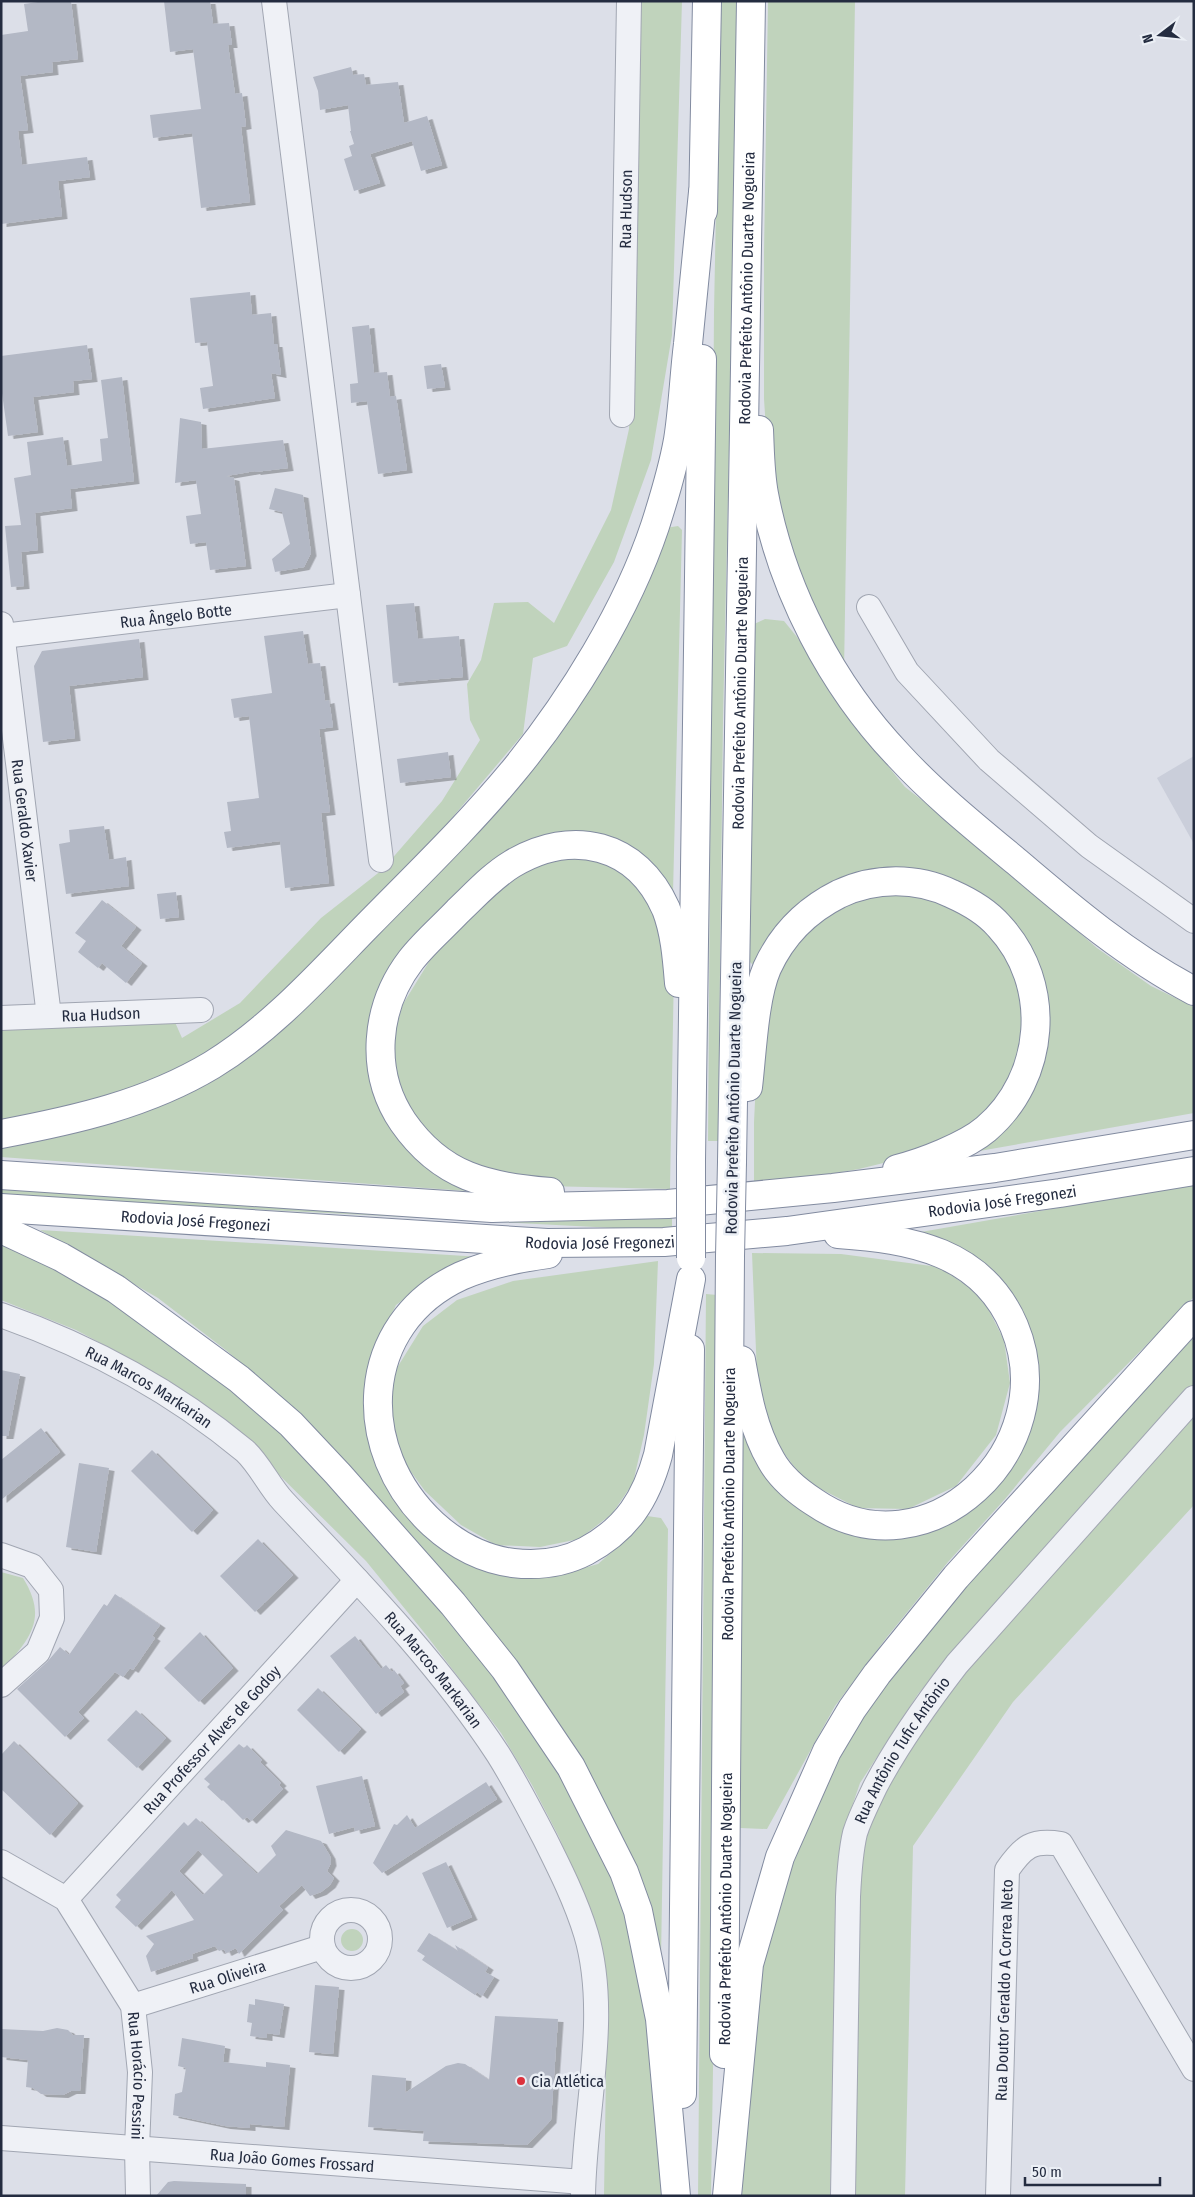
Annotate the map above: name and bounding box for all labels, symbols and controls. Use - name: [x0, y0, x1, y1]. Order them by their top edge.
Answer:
- north arrow: [1135, 10, 1185, 60]
- text: N: [1139, 32, 1157, 45]
- street label: Rodovia Prefeito Antônio Duarte Nogueira: [735, 151, 759, 425]
- street label: Rua Hudson: [616, 169, 636, 249]
- street label: Rodovia Prefeito Antônio Duarte Nogueira: [728, 556, 752, 830]
- street label: Rua Ângelo Botte: [119, 600, 233, 632]
- street label: Rua Geraldo Xavier: [8, 758, 42, 883]
- street label: Rodovia Prefeito Antônio Duarte Nogueira: [722, 961, 745, 1235]
- street label: Rua Hudson: [61, 1003, 141, 1026]
- street label: Rodovia José Fregonezi: [927, 1181, 1078, 1221]
- street label: Rodovia José Fregonezi: [120, 1207, 271, 1235]
- street label: Rodovia José Fregonezi: [524, 1232, 676, 1253]
- street label: Rua Marcos Markarian: [82, 1342, 216, 1432]
- street label: Rodovia Prefeito Antônio Duarte Nogueira: [718, 1367, 739, 1641]
- street label: Rua Marcos Markarian: [380, 1608, 486, 1732]
- street label: Rua Professor Alves de Godoy: [139, 1661, 285, 1818]
- street label: Rua Antônio Tufic Antônio: [850, 1673, 954, 1826]
- street label: Rodovia Prefeito Antônio Duarte Nogueira: [715, 1772, 736, 2046]
- street label: Rua Doutor Geraldo A Correa Neto: [992, 1879, 1017, 2101]
- street label: Rua Oliveira: [187, 1956, 268, 1998]
- street label: Rua Horácio Pessini: [124, 2011, 149, 2140]
- place label: Cia Atlética: [531, 2072, 604, 2091]
- marker: Cia Atlética: [515, 2075, 527, 2087]
- street label: Rua João Gomes Frossard: [209, 2145, 375, 2176]
- scale bar: [1025, 2154, 1160, 2186]
- text: 50 m: [1032, 2163, 1062, 2181]

